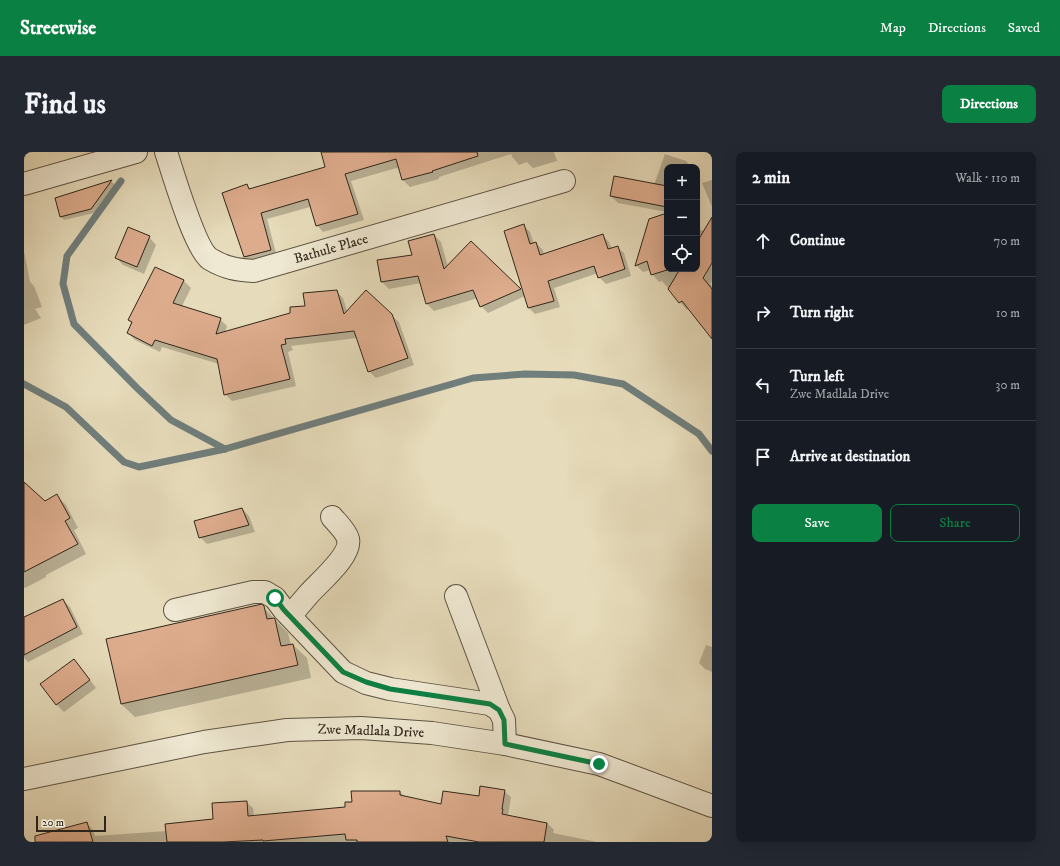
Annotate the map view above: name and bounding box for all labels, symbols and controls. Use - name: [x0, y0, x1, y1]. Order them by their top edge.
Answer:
- text: Streetwise: [20, 17, 96, 40]
- text: Map: [880, 19, 906, 37]
- text: Directions: [928, 19, 986, 37]
- text: Saved: [1008, 19, 1040, 37]
- button: Directions: [942, 85, 1036, 123]
- text: Find us: [24, 87, 106, 122]
- map controls: [664, 164, 700, 272]
- button: +: [664, 164, 700, 200]
- text: 2 min: [752, 167, 790, 189]
- text: Walk · 110 m: [955, 170, 1020, 186]
- button: −: [664, 200, 700, 236]
- street label: Bathule Place: [292, 230, 370, 268]
- icon: ahead: [752, 230, 774, 252]
- text: Continue: [790, 231, 845, 250]
- text: 70 m: [994, 233, 1020, 249]
- button: locate: [664, 236, 700, 272]
- icon: right: [752, 302, 774, 324]
- text: Turn right: [790, 303, 853, 322]
- text: 10 m: [996, 305, 1020, 321]
- text: Turn left: [790, 367, 844, 386]
- icon: left: [752, 374, 774, 396]
- text: 30 m: [996, 377, 1020, 393]
- text: Zwe Madlala Drive: [790, 386, 889, 402]
- icon: arrive: [752, 446, 774, 468]
- text: Arrive at destination: [790, 447, 910, 466]
- button: Save: [752, 504, 882, 542]
- button: Share: [890, 504, 1020, 542]
- route start: [266, 589, 284, 607]
- street label: Zwe Madlala Drive: [317, 720, 425, 742]
- route end: [590, 755, 608, 773]
- scale bar: [36, 814, 106, 833]
- text: 20 m: [42, 816, 64, 830]

